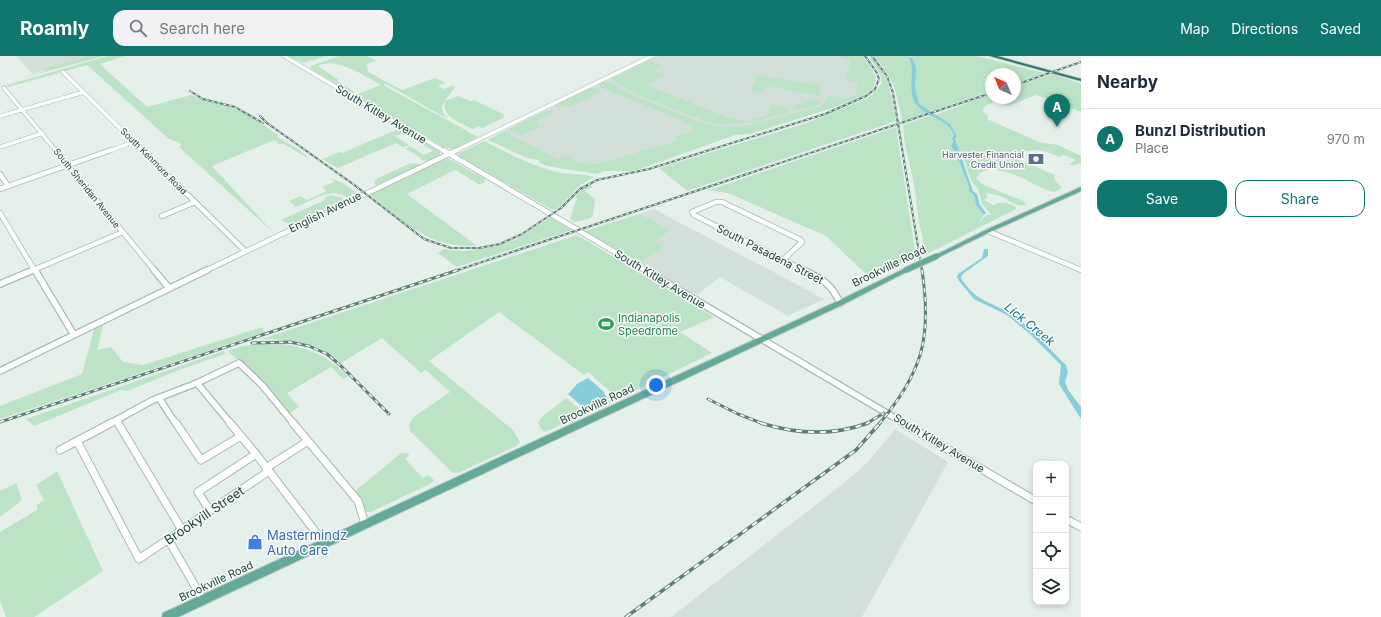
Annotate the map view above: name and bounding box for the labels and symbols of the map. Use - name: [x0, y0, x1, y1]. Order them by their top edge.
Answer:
- north arrow: [985, 68, 1021, 104]
- street label: South Kitley Avenue: [333, 81, 429, 147]
- pin: A: [1044, 94, 1070, 127]
- street label: South Kenmore Road: [118, 125, 190, 197]
- street label: South Sheridan Avenue: [51, 146, 123, 230]
- place label: Harvester Financial Credit Union: [942, 149, 1024, 170]
- bank icon: Harvester Financial Credit Union: [1027, 150, 1045, 168]
- street label: English Avenue: [286, 188, 364, 236]
- street label: South Pasadena Street: [714, 221, 826, 287]
- street label: Brookville Road: [850, 242, 928, 290]
- street label: South Kitley Avenue: [612, 246, 708, 312]
- water label: Lick Creek: [1002, 299, 1058, 349]
- place label: Indianapolis Speedrome: [618, 311, 680, 338]
- sports icon: Indianapolis Speedrome: [597, 315, 615, 333]
- your location: [646, 375, 666, 395]
- street label: Brookville Road: [558, 381, 636, 427]
- street label: South Kitley Avenue: [891, 410, 987, 476]
- street label: Brookyill Street: [161, 482, 247, 548]
- place label: Mastermindz Auto Care: [267, 527, 347, 558]
- shop icon: Mastermindz Auto Care: [246, 533, 264, 551]
- street label: Brookville Road: [177, 558, 255, 604]

